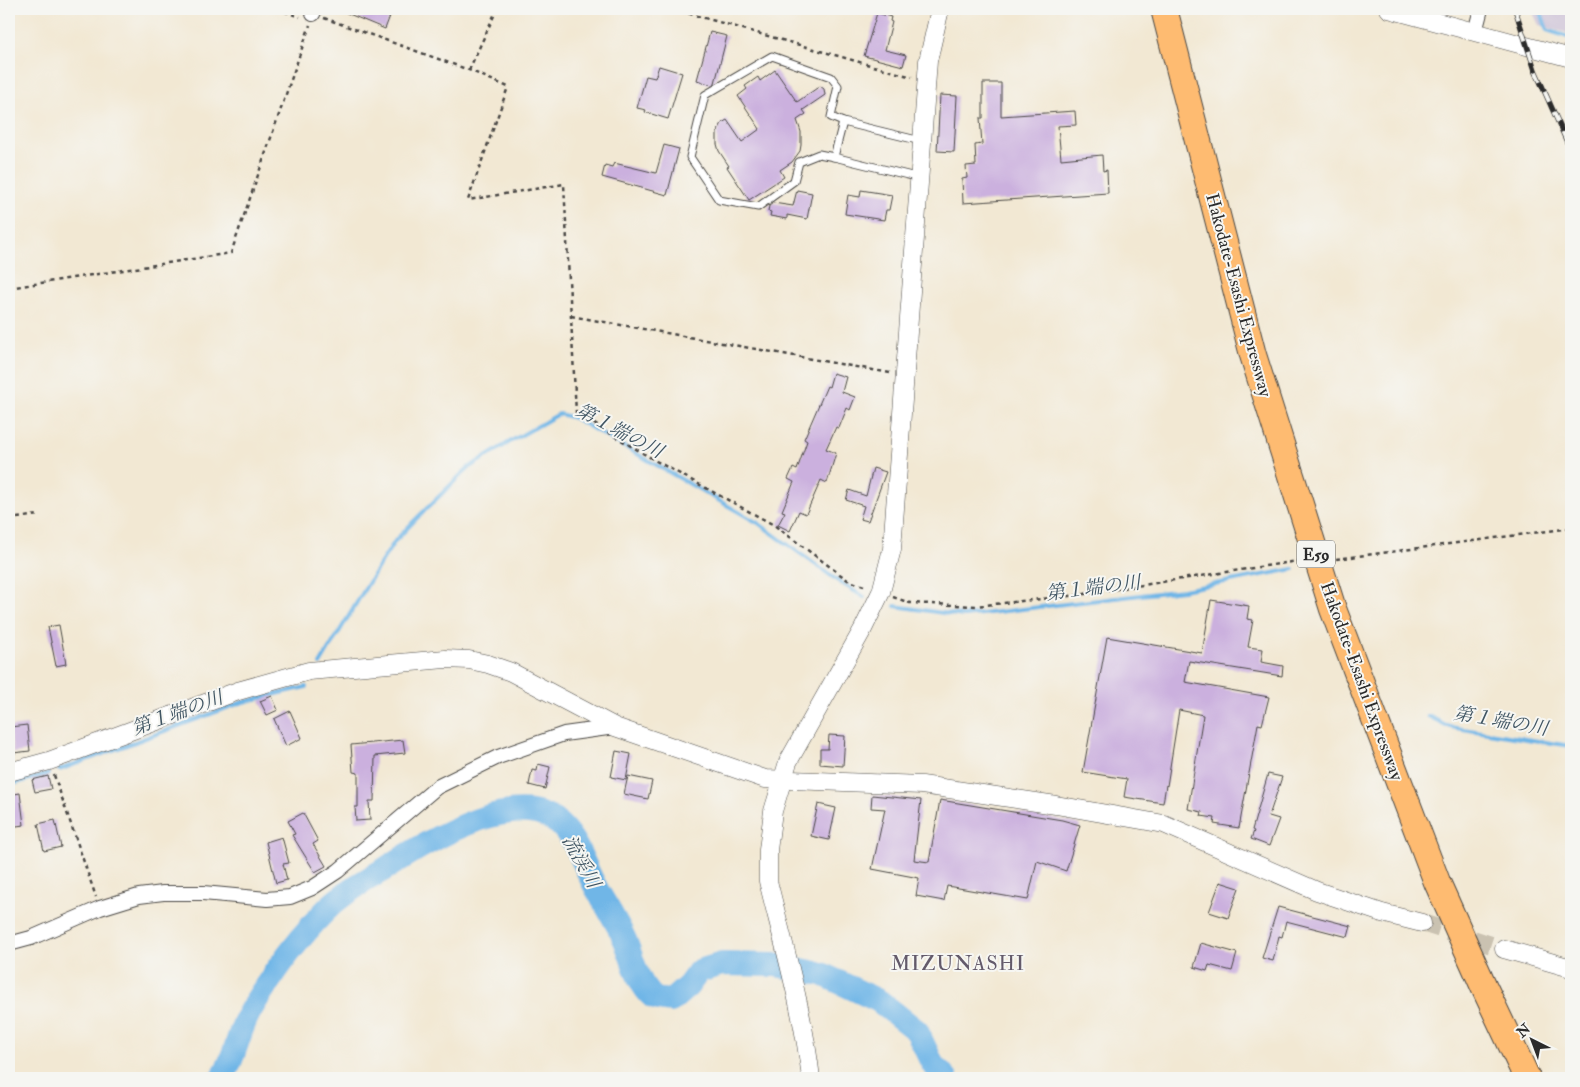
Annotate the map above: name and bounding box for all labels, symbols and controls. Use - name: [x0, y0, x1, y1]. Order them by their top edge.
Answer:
- street label: Hakodate-Esashi Expressway: [1200, 191, 1277, 400]
- water label: 第１端の川: [572, 398, 669, 465]
- road number: E59: [1297, 540, 1335, 568]
- water label: 第１端の川: [1045, 570, 1144, 606]
- street label: Hakodate-Esashi Expressway: [1315, 579, 1409, 785]
- water label: 第１端の川: [129, 685, 228, 740]
- water label: 第１端の川: [1452, 701, 1552, 741]
- water label: 流渓川: [557, 831, 606, 894]
- district label: MIZUNASHI: [891, 951, 1025, 976]
- north arrow: [1508, 1014, 1558, 1064]
- text: N: [1513, 1020, 1534, 1042]

